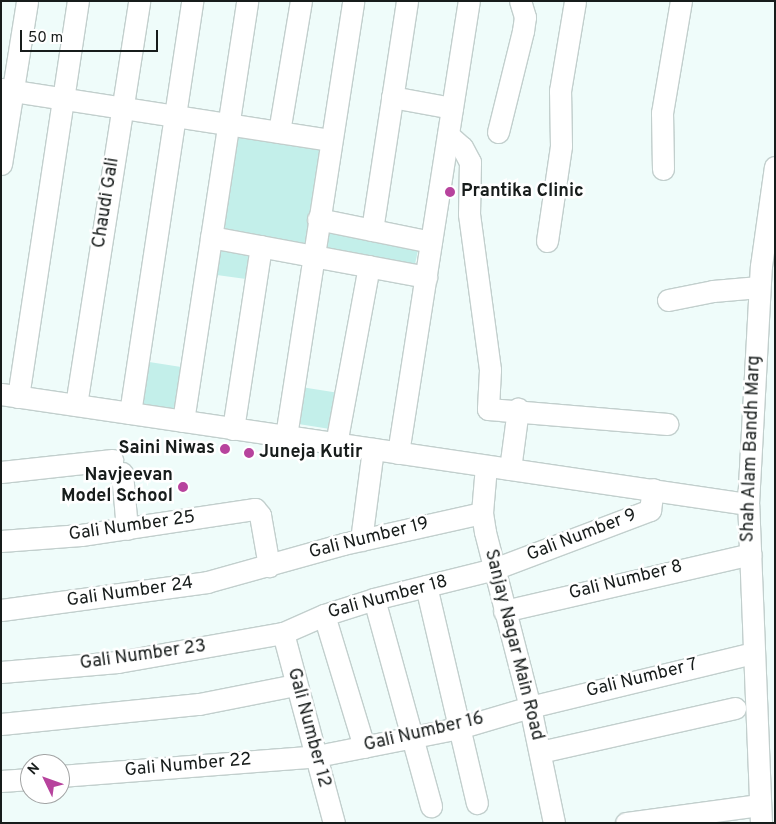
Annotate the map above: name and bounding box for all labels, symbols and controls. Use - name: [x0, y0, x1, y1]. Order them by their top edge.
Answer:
- scale bar: [22, 20, 160, 52]
- text: 50 m: [28, 29, 63, 48]
- street label: Chaudi Gali: [89, 156, 125, 250]
- place label: Prantika Clinic: [461, 181, 584, 203]
- marker: Prantika Clinic: [443, 185, 457, 199]
- street label: Shah Alam Bandh Marg: [738, 355, 766, 543]
- place label: Saini Niwas: [118, 438, 215, 460]
- place label: Juneja Kutir: [259, 442, 362, 464]
- marker: Saini Niwas: [219, 443, 231, 455]
- marker: Juneja Kutir: [243, 447, 255, 459]
- place label: Navjeevan Model School: [61, 466, 173, 508]
- marker: Navjeevan Model School: [177, 481, 189, 493]
- street label: Gali Number 9: [524, 505, 640, 567]
- street label: Gali Number 25: [67, 507, 197, 547]
- street label: Gali Number 19: [307, 514, 431, 564]
- street label: Sanjay Nagar Main Road: [479, 547, 547, 743]
- street label: Gali Number 8: [567, 556, 685, 606]
- street label: Gali Number 18: [326, 572, 450, 624]
- street label: Gali Number 24: [66, 573, 194, 613]
- street label: Gali Number 23: [79, 636, 207, 676]
- street label: Gali Number 7: [584, 655, 700, 703]
- street label: Gali Number 12: [282, 666, 334, 790]
- street label: Gali Number 16: [362, 709, 486, 757]
- street label: Gali Number 22: [124, 750, 252, 782]
- north arrow: [20, 754, 70, 804]
- text: N: [25, 760, 44, 779]

